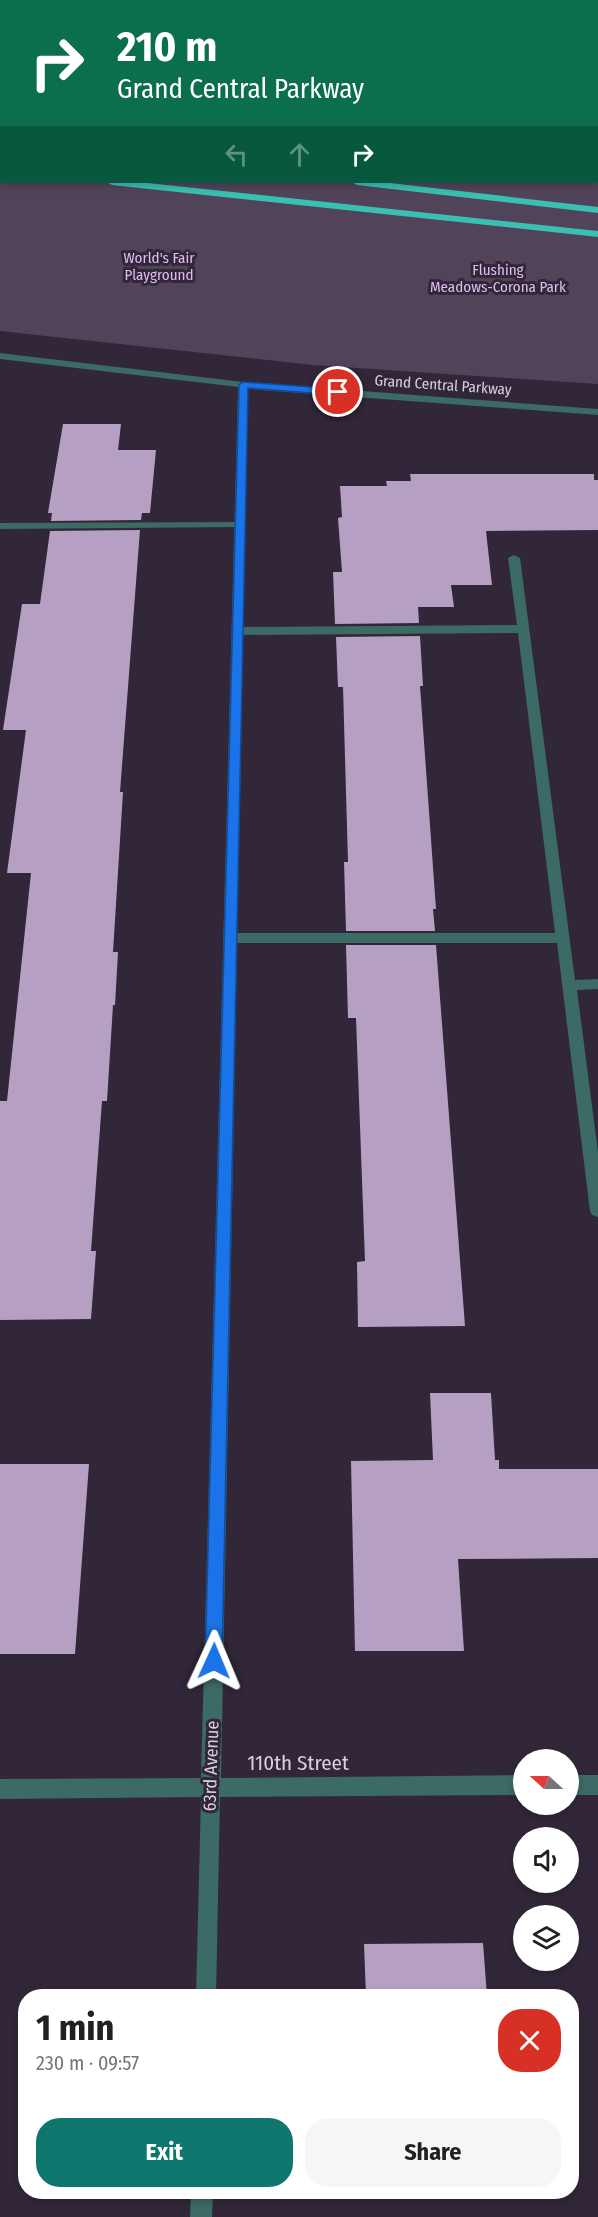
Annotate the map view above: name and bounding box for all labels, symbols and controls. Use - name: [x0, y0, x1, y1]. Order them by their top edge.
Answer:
- text: 210 m: [117, 22, 217, 72]
- icon: right: [18, 24, 96, 102]
- text: Grand Central Parkway: [117, 73, 364, 105]
- icon: left: [220, 138, 253, 171]
- icon: ahead: [283, 138, 316, 171]
- icon: right: [346, 138, 379, 171]
- park label: World's Fair Playground: [124, 249, 195, 284]
- park label: Flushing Meadows-Corona Park: [430, 261, 566, 296]
- pin: [312, 366, 363, 417]
- street label: Grand Central Parkway: [374, 371, 512, 399]
- icon: arrive: [321, 375, 354, 408]
- position arrow: [182, 1629, 246, 1693]
- street label: 63rd Avenue: [198, 1720, 224, 1812]
- north arrow: [513, 1749, 579, 1815]
- map controls: [513, 1749, 579, 1971]
- street label: 110th Street: [247, 1750, 349, 1776]
- button: sound: [513, 1827, 579, 1893]
- button: layers: [513, 1905, 579, 1971]
- text: 1 min: [36, 2006, 114, 2050]
- button: close: [498, 2009, 561, 2072]
- text: 230 m · 09:57: [36, 2051, 139, 2075]
- button: Exit: [36, 2118, 293, 2187]
- button: Share: [305, 2118, 561, 2187]

